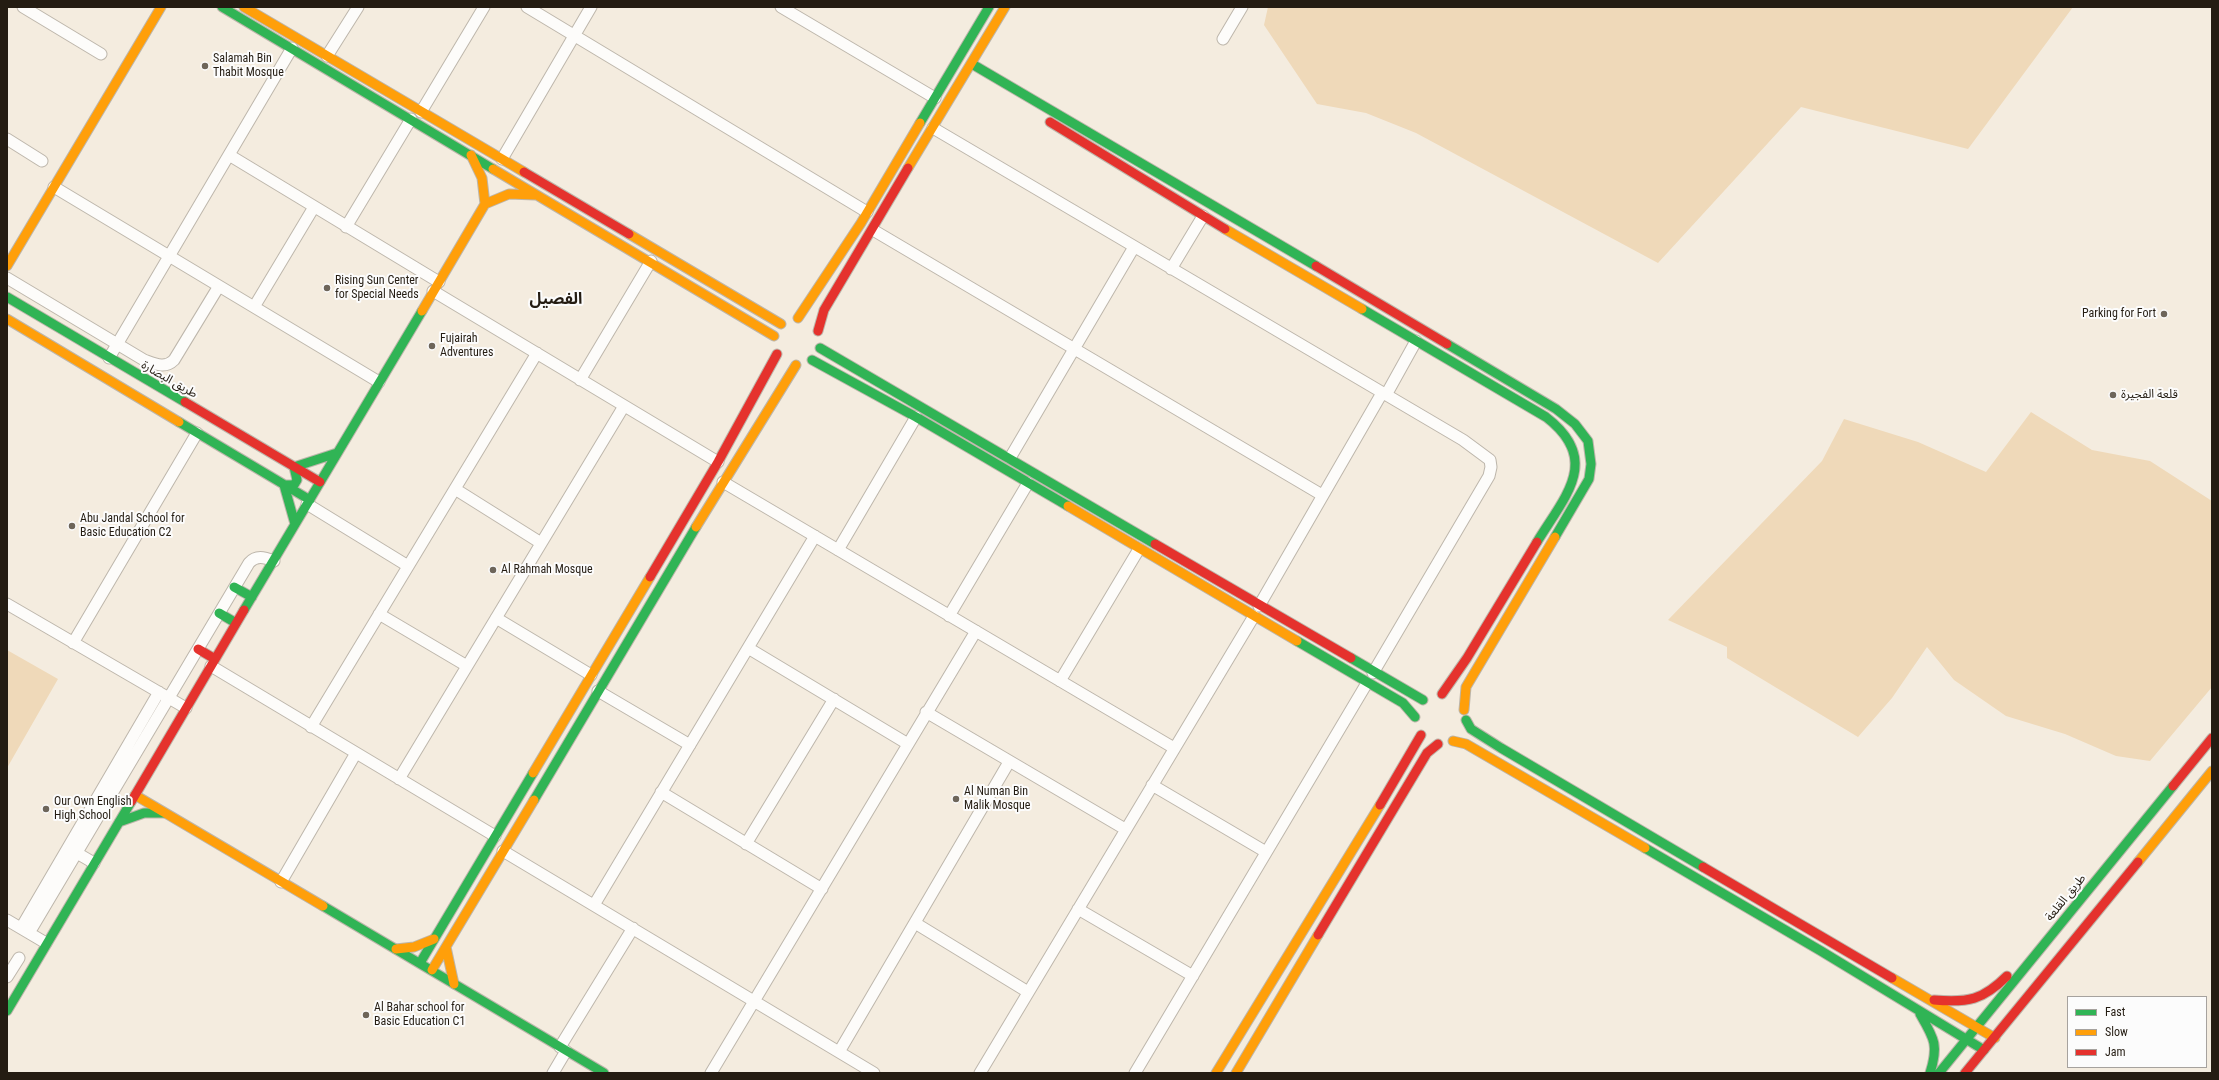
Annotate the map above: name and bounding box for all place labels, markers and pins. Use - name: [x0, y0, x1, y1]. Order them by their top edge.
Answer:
- place label: Salamah Bin Thabit Mosque: [213, 52, 284, 80]
- marker: Salamah Bin Thabit Mosque: [200, 61, 210, 71]
- place label: Rising Sun Center for Special Needs: [335, 274, 419, 302]
- marker: Rising Sun Center for Special Needs: [322, 283, 332, 293]
- place label: Parking for Fort: [2082, 307, 2156, 321]
- marker: Parking for Fort: [2159, 309, 2169, 319]
- place label: Fujairah Adventures: [440, 332, 493, 360]
- marker: Fujairah Adventures: [427, 341, 437, 351]
- place label: قلعة الفجيرة: [2121, 388, 2178, 402]
- marker: قلعة الفجيرة: [2108, 390, 2118, 400]
- place label: Abu Jandal School for Basic Education C2: [80, 512, 185, 540]
- marker: Abu Jandal School for Basic Education C2: [67, 521, 77, 531]
- place label: Al Rahmah Mosque: [501, 563, 593, 577]
- marker: Al Rahmah Mosque: [488, 565, 498, 575]
- place label: Al Numan Bin Malik Mosque: [964, 785, 1030, 813]
- marker: Al Numan Bin Malik Mosque: [951, 794, 961, 804]
- place label: Our Own English High School: [54, 795, 131, 823]
- marker: Our Own English High School: [41, 804, 51, 814]
- place label: Al Bahar school for Basic Education C1: [374, 1001, 465, 1029]
- marker: Al Bahar school for Basic Education C1: [361, 1010, 371, 1020]

